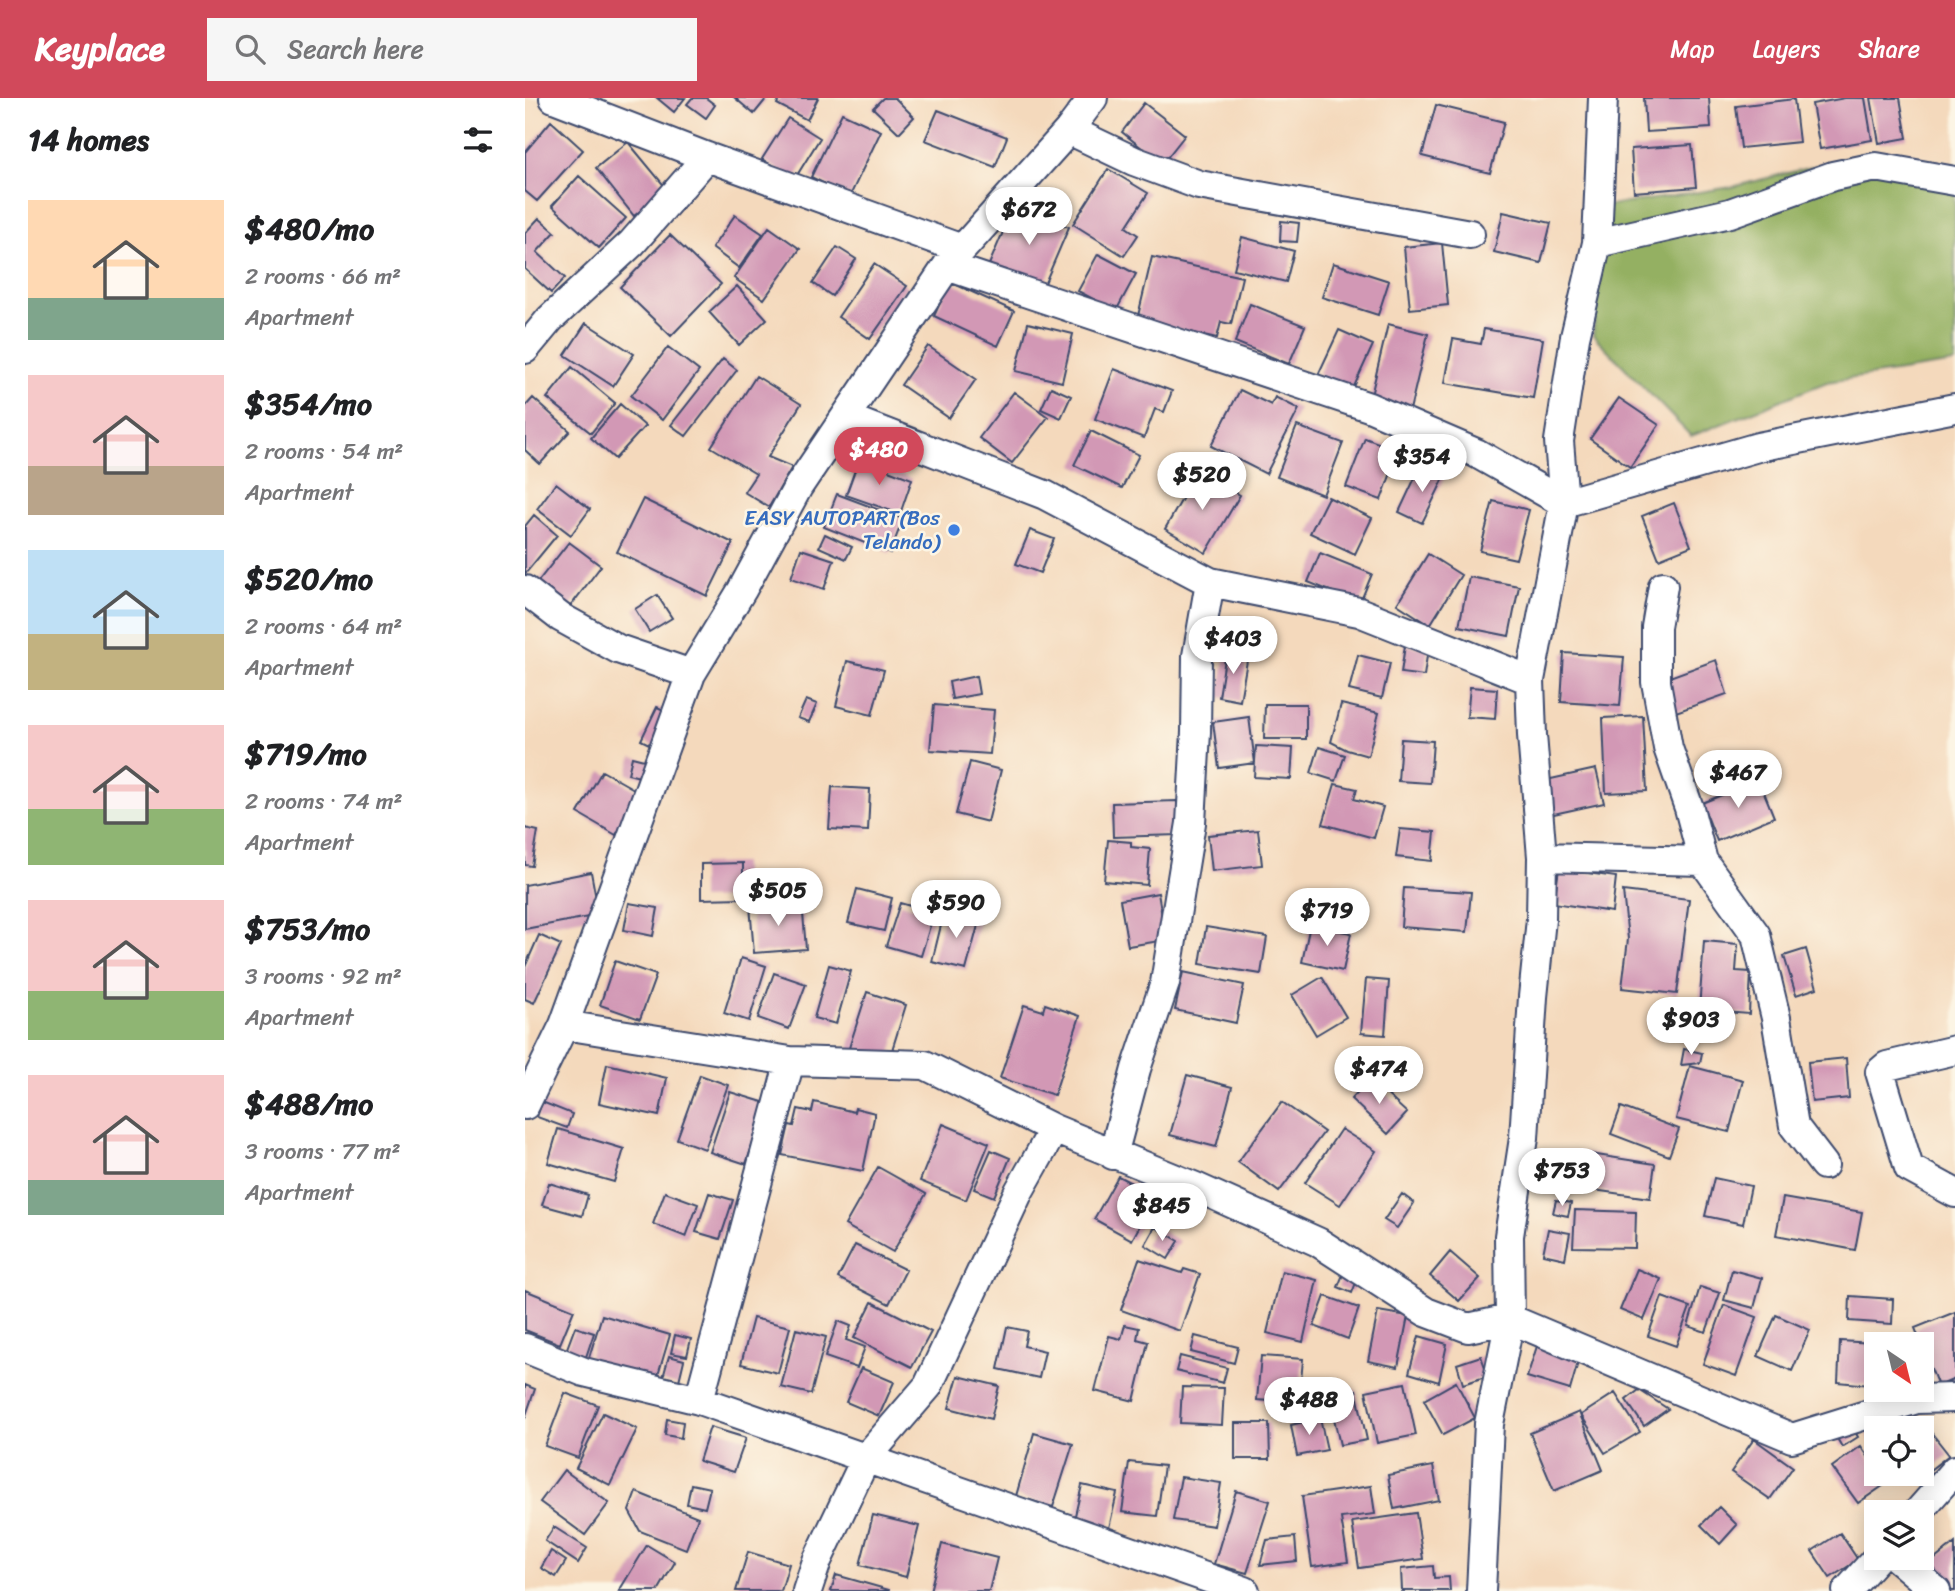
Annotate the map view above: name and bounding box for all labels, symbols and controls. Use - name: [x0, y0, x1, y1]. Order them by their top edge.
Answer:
- search box: [207, 18, 697, 81]
- text: Keyplace: [35, 20, 165, 78]
- text: Search here: [287, 26, 424, 72]
- text: Map: [1670, 28, 1715, 70]
- text: Layers: [1753, 28, 1820, 70]
- text: Share: [1858, 28, 1920, 70]
- icon: search: [231, 30, 269, 68]
- text: 14 homes: [28, 113, 149, 167]
- icon: filters: [459, 121, 497, 159]
- pin: $672: [988, 188, 1070, 247]
- text: $672: [1002, 189, 1056, 230]
- text: $480/mo: [245, 202, 374, 256]
- icon: home: [84, 228, 168, 312]
- text: 2 rooms · 66 m²: [245, 256, 401, 297]
- text: Apartment: [245, 297, 354, 338]
- text: $354/mo: [245, 377, 372, 431]
- icon: home: [84, 403, 168, 487]
- pin: $480: [838, 428, 920, 487]
- text: $480: [850, 429, 908, 470]
- text: 2 rooms · 54 m²: [245, 431, 403, 472]
- pin: $354: [1381, 434, 1463, 494]
- text: $354: [1394, 436, 1450, 477]
- pin: $520: [1161, 452, 1243, 512]
- text: $520: [1173, 454, 1231, 495]
- text: Apartment: [245, 472, 354, 513]
- place label: EASY AUTOPART(Bos Telando): [744, 499, 942, 561]
- marker: EASY AUTOPART(Bos Telando): [946, 522, 962, 538]
- text: $520/mo: [245, 552, 373, 606]
- icon: home: [84, 578, 168, 662]
- text: 2 rooms · 64 m²: [245, 606, 402, 647]
- pin: $403: [1192, 616, 1274, 676]
- text: $403: [1204, 618, 1262, 659]
- text: Apartment: [245, 647, 354, 688]
- text: $719/mo: [245, 727, 367, 781]
- pin: $467: [1697, 750, 1779, 810]
- text: $467: [1710, 752, 1766, 793]
- icon: home: [84, 753, 168, 837]
- text: 2 rooms · 74 m²: [245, 781, 402, 822]
- text: Apartment: [245, 822, 354, 863]
- pin: $505: [737, 868, 819, 928]
- text: $505: [749, 870, 807, 911]
- pin: $590: [915, 880, 997, 940]
- text: $590: [927, 882, 985, 923]
- pin: $719: [1286, 888, 1368, 948]
- text: $719: [1301, 890, 1353, 931]
- text: $753/mo: [245, 902, 370, 956]
- icon: home: [84, 928, 168, 1012]
- text: 3 rooms · 92 m²: [245, 956, 402, 997]
- text: Apartment: [245, 997, 354, 1038]
- pin: $903: [1650, 998, 1732, 1057]
- text: $903: [1663, 999, 1719, 1040]
- pin: $474: [1338, 1046, 1420, 1106]
- text: $474: [1350, 1048, 1408, 1089]
- text: $488/mo: [245, 1077, 373, 1131]
- icon: home: [84, 1103, 168, 1187]
- text: 3 rooms · 77 m²: [245, 1131, 401, 1172]
- pin: $753: [1521, 1148, 1603, 1208]
- text: $753: [1534, 1150, 1590, 1191]
- text: Apartment: [245, 1172, 354, 1213]
- pin: $845: [1121, 1184, 1203, 1243]
- text: $845: [1133, 1185, 1191, 1226]
- north arrow: [1864, 1332, 1934, 1402]
- map controls: [1864, 1332, 1934, 1570]
- pin: $488: [1268, 1378, 1350, 1437]
- text: $488: [1280, 1379, 1338, 1420]
- button: locate: [1864, 1416, 1934, 1486]
- button: layers: [1864, 1500, 1934, 1570]

